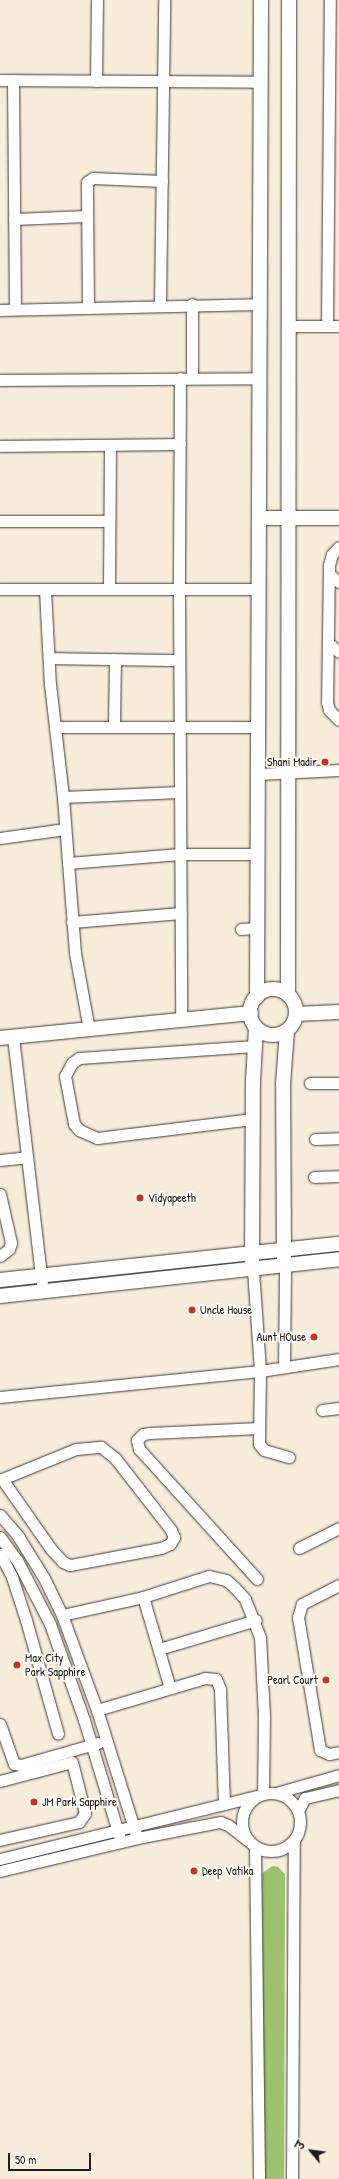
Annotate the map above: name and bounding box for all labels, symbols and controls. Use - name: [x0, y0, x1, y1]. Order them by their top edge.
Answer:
- place label: Shani Madir: [267, 755, 317, 769]
- marker: Shani Madir: [320, 757, 330, 767]
- place label: Vidyapeeth: [148, 1191, 196, 1205]
- marker: Vidyapeeth: [135, 1193, 145, 1203]
- place label: Uncle House: [200, 1303, 252, 1317]
- marker: Uncle House: [187, 1305, 197, 1315]
- place label: Aunt HOuse: [257, 1330, 306, 1344]
- marker: Aunt HOuse: [309, 1332, 319, 1342]
- place label: Max City Park Sapphire: [25, 1651, 85, 1679]
- marker: Max City Park Sapphire: [12, 1660, 22, 1670]
- place label: Pearl Court: [267, 1673, 318, 1687]
- marker: Pearl Court: [321, 1675, 331, 1685]
- place label: JM Park Sapphire: [42, 1795, 117, 1809]
- marker: JM Park Sapphire: [29, 1797, 39, 1807]
- place label: Deep Vatika: [202, 1864, 253, 1878]
- marker: Deep Vatika: [189, 1866, 199, 1876]
- north arrow: [291, 2131, 331, 2171]
- text: उ: [293, 2139, 308, 2152]
- scale bar: [10, 2145, 93, 2171]
- text: 50 m: [15, 2151, 36, 2168]

